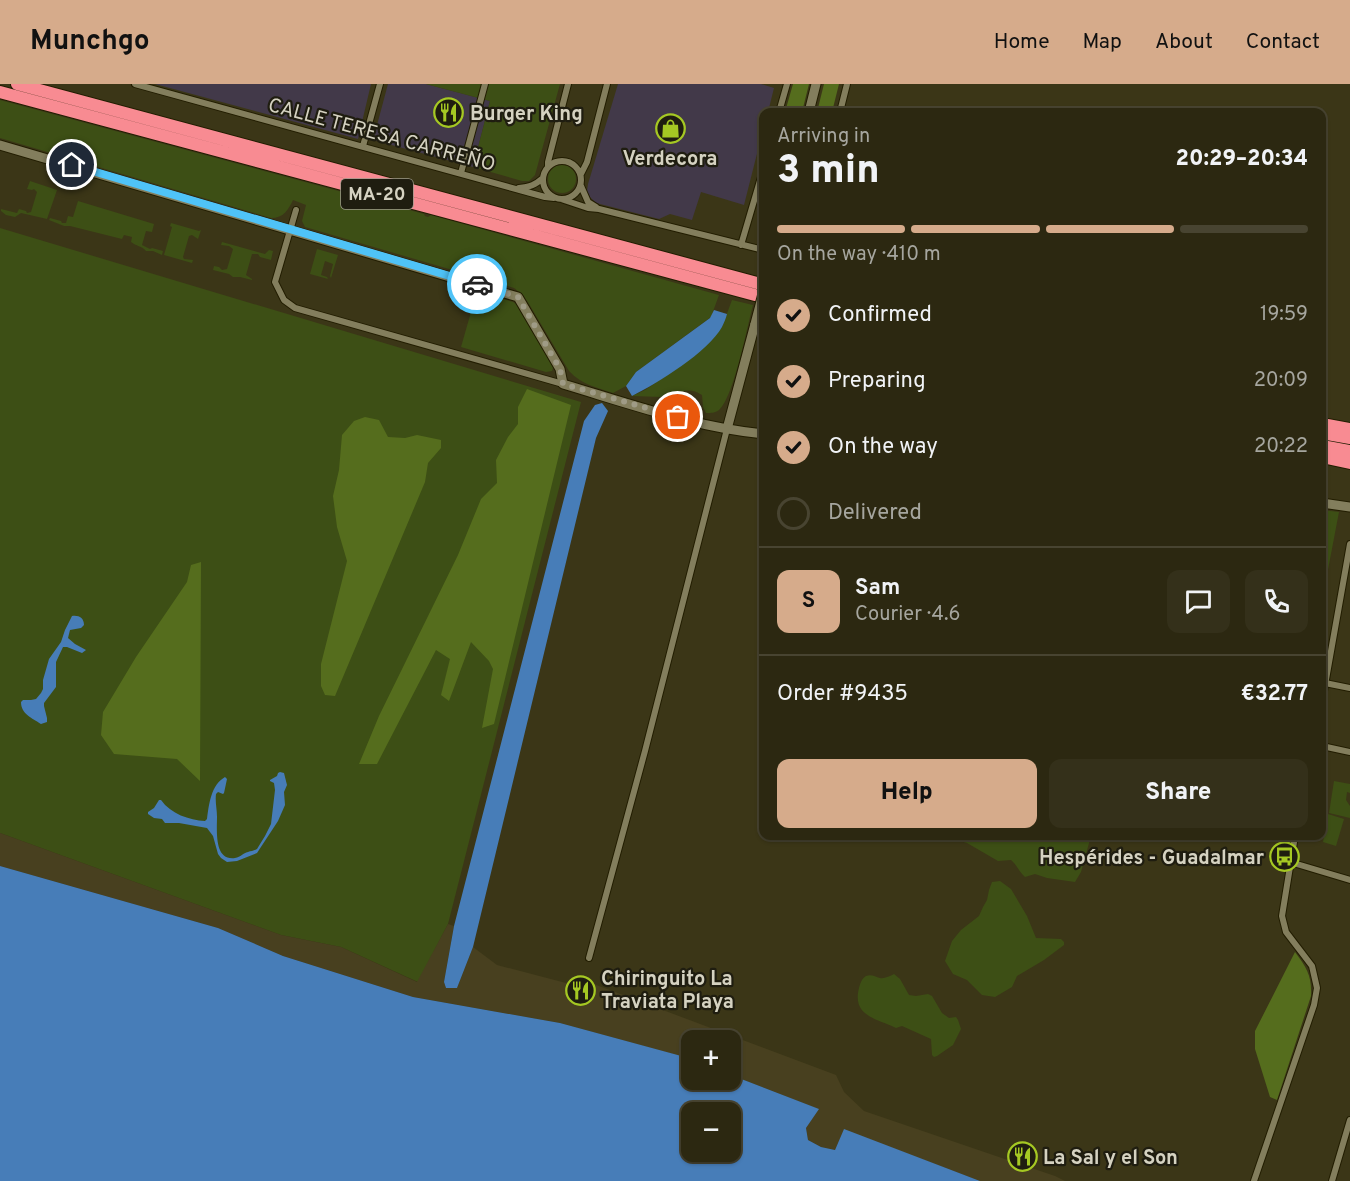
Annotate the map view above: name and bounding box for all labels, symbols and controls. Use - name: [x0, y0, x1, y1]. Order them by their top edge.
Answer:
- text: Munchgo: [30, 24, 150, 60]
- text: Home: [994, 29, 1050, 56]
- text: Map: [1083, 29, 1122, 56]
- text: About: [1155, 29, 1213, 56]
- text: Contact: [1246, 29, 1320, 56]
- street label: CALLE TERESA CARREÑO: [265, 92, 498, 179]
- restaurant icon: Burger King: [433, 97, 465, 129]
- place label: Burger King: [470, 102, 583, 128]
- shop icon: Verdecora: [654, 112, 686, 144]
- text: Arriving in: [777, 124, 870, 150]
- pin: [46, 139, 97, 190]
- text: 20:29–20:34: [1175, 146, 1308, 173]
- place label: Verdecora: [622, 147, 718, 173]
- icon: home: [55, 148, 88, 181]
- text: 3 min: [777, 148, 880, 197]
- road number: MA-20: [341, 179, 413, 209]
- text: On the way · 410 m: [777, 242, 941, 268]
- courier: [447, 254, 507, 314]
- icon: car: [461, 268, 494, 301]
- icon: check: [777, 299, 810, 332]
- text: Confirmed: [828, 302, 932, 329]
- text: 19:59: [1260, 302, 1308, 328]
- icon: check: [777, 365, 810, 398]
- text: Preparing: [828, 368, 926, 395]
- text: 20:09: [1254, 368, 1308, 394]
- pin: [652, 391, 703, 442]
- icon: bag: [661, 400, 694, 433]
- icon: check: [777, 431, 810, 464]
- text: On the way: [828, 434, 938, 461]
- text: 20:22: [1254, 434, 1308, 460]
- text: Delivered: [828, 500, 922, 527]
- button: chat: [1167, 570, 1230, 633]
- button: phone: [1245, 570, 1308, 633]
- text: Sam: [855, 575, 900, 602]
- text: S: [802, 588, 815, 615]
- text: Courier · 4.6: [855, 602, 960, 628]
- text: Order #9435: [777, 681, 908, 708]
- text: €32.77: [1241, 681, 1308, 708]
- button: Help: [777, 759, 1037, 828]
- button: Share: [1049, 759, 1308, 828]
- bus stop icon: Hespérides - Guadalmar: [1269, 841, 1301, 873]
- place label: Hespérides - Guadalmar: [1039, 846, 1265, 872]
- place label: Chiringuito La Traviata Playa: [601, 967, 734, 1016]
- restaurant icon: Chiringuito La Traviata Playa: [564, 974, 596, 1006]
- map controls: [681, 1030, 741, 1162]
- button: +: [681, 1030, 741, 1090]
- button: −: [681, 1102, 741, 1162]
- restaurant icon: La Sal y el Son: [1006, 1141, 1038, 1173]
- place label: La Sal y el Son: [1043, 1146, 1178, 1172]

